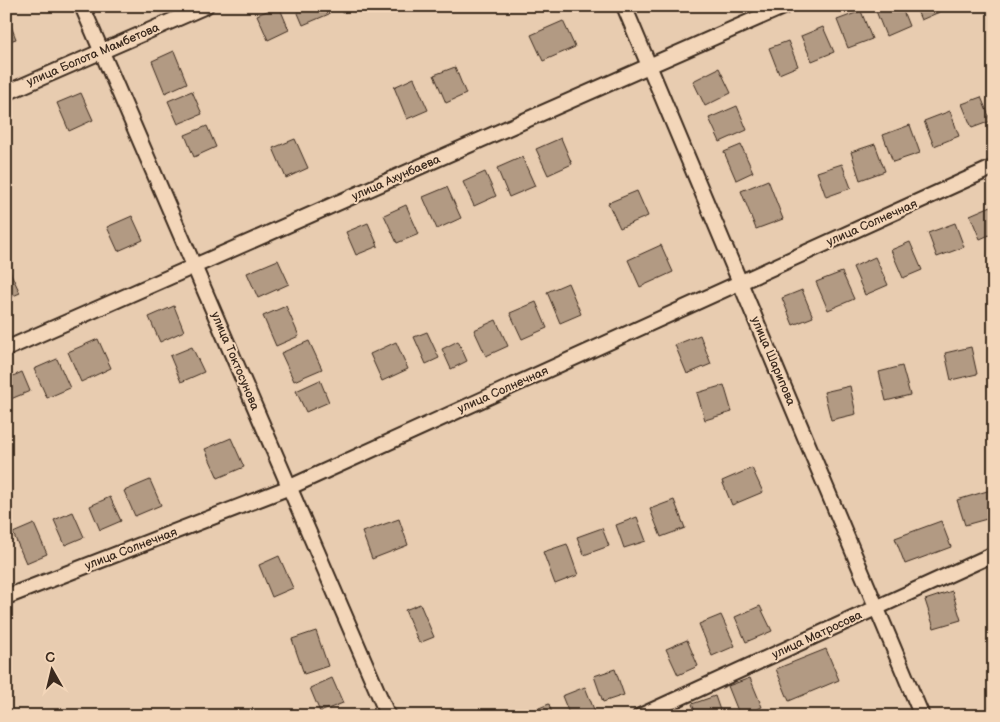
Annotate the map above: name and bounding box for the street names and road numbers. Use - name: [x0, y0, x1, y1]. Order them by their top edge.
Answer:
- street label: улица Болота Мамбетова: [24, 20, 162, 90]
- street label: улица Ахунбаева: [349, 152, 443, 204]
- street label: улица Солнечная: [824, 196, 920, 250]
- street label: улица Токтосунова: [207, 309, 263, 413]
- street label: улица Шарипова: [747, 314, 799, 408]
- street label: улица Солнечная: [455, 363, 551, 417]
- street label: улица Солнечная: [83, 524, 180, 574]
- street label: улица Матросова: [770, 608, 864, 662]

